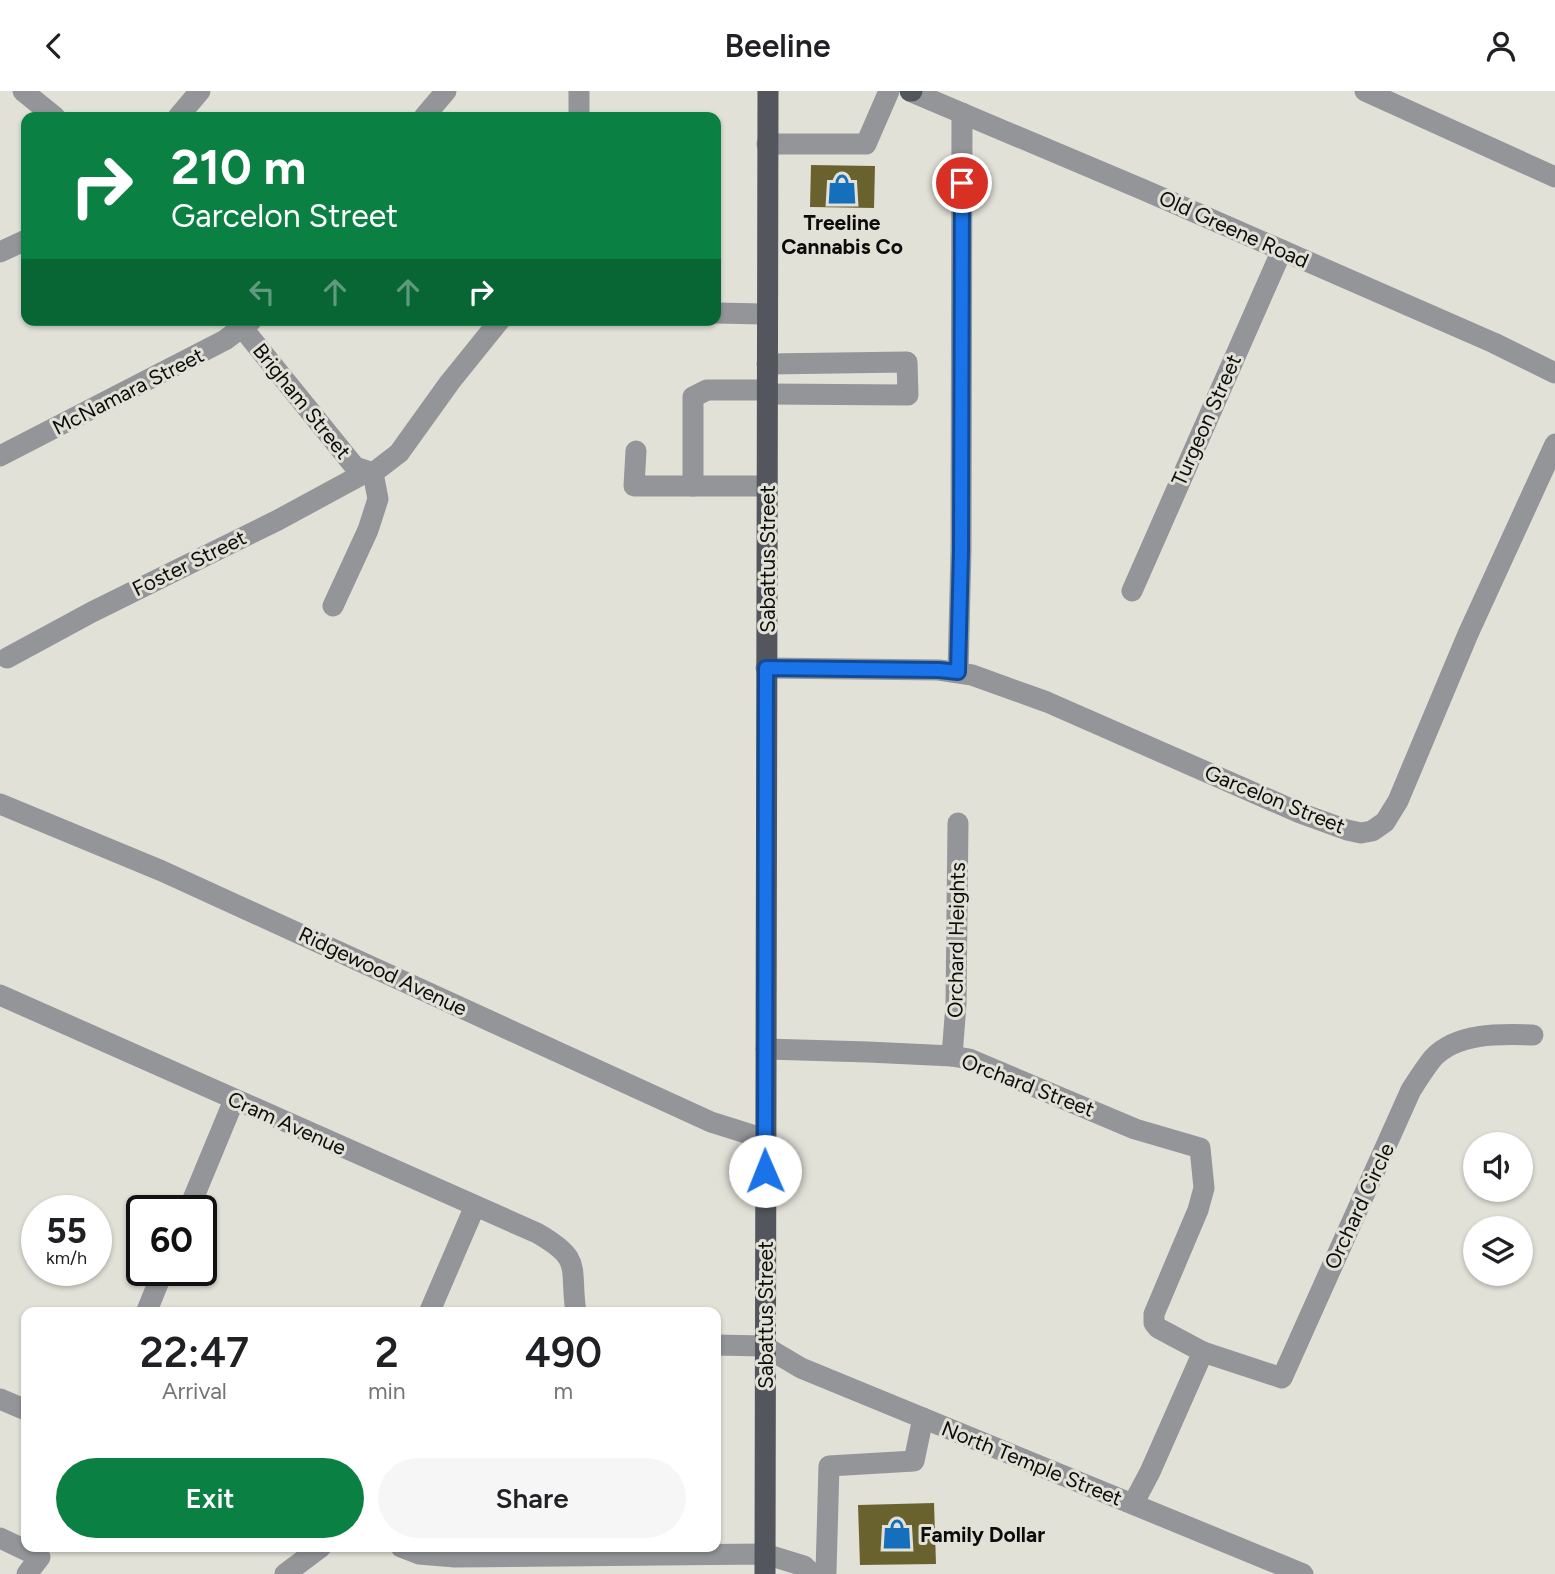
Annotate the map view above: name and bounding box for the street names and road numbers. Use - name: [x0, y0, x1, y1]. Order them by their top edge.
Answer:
- street label: Old Greene Road: [1155, 185, 1313, 273]
- street label: Brigham Street: [248, 338, 356, 464]
- street label: McNamara Street: [48, 342, 208, 440]
- street label: Turgeon Street: [1166, 350, 1246, 490]
- street label: Sabattus Street: [755, 485, 780, 633]
- street label: Foster Street: [128, 525, 250, 601]
- street label: Garcelon Street: [1201, 759, 1349, 839]
- street label: Orchard Heights: [942, 862, 970, 1018]
- street label: Ridgewood Avenue: [295, 921, 471, 1021]
- street label: Orchard Street: [958, 1048, 1098, 1122]
- street label: Cram Avenue: [224, 1086, 350, 1160]
- street label: Orchard Circle: [1319, 1139, 1399, 1273]
- street label: Sabattus Street: [753, 1241, 778, 1389]
- street label: North Temple Street: [938, 1415, 1126, 1511]

